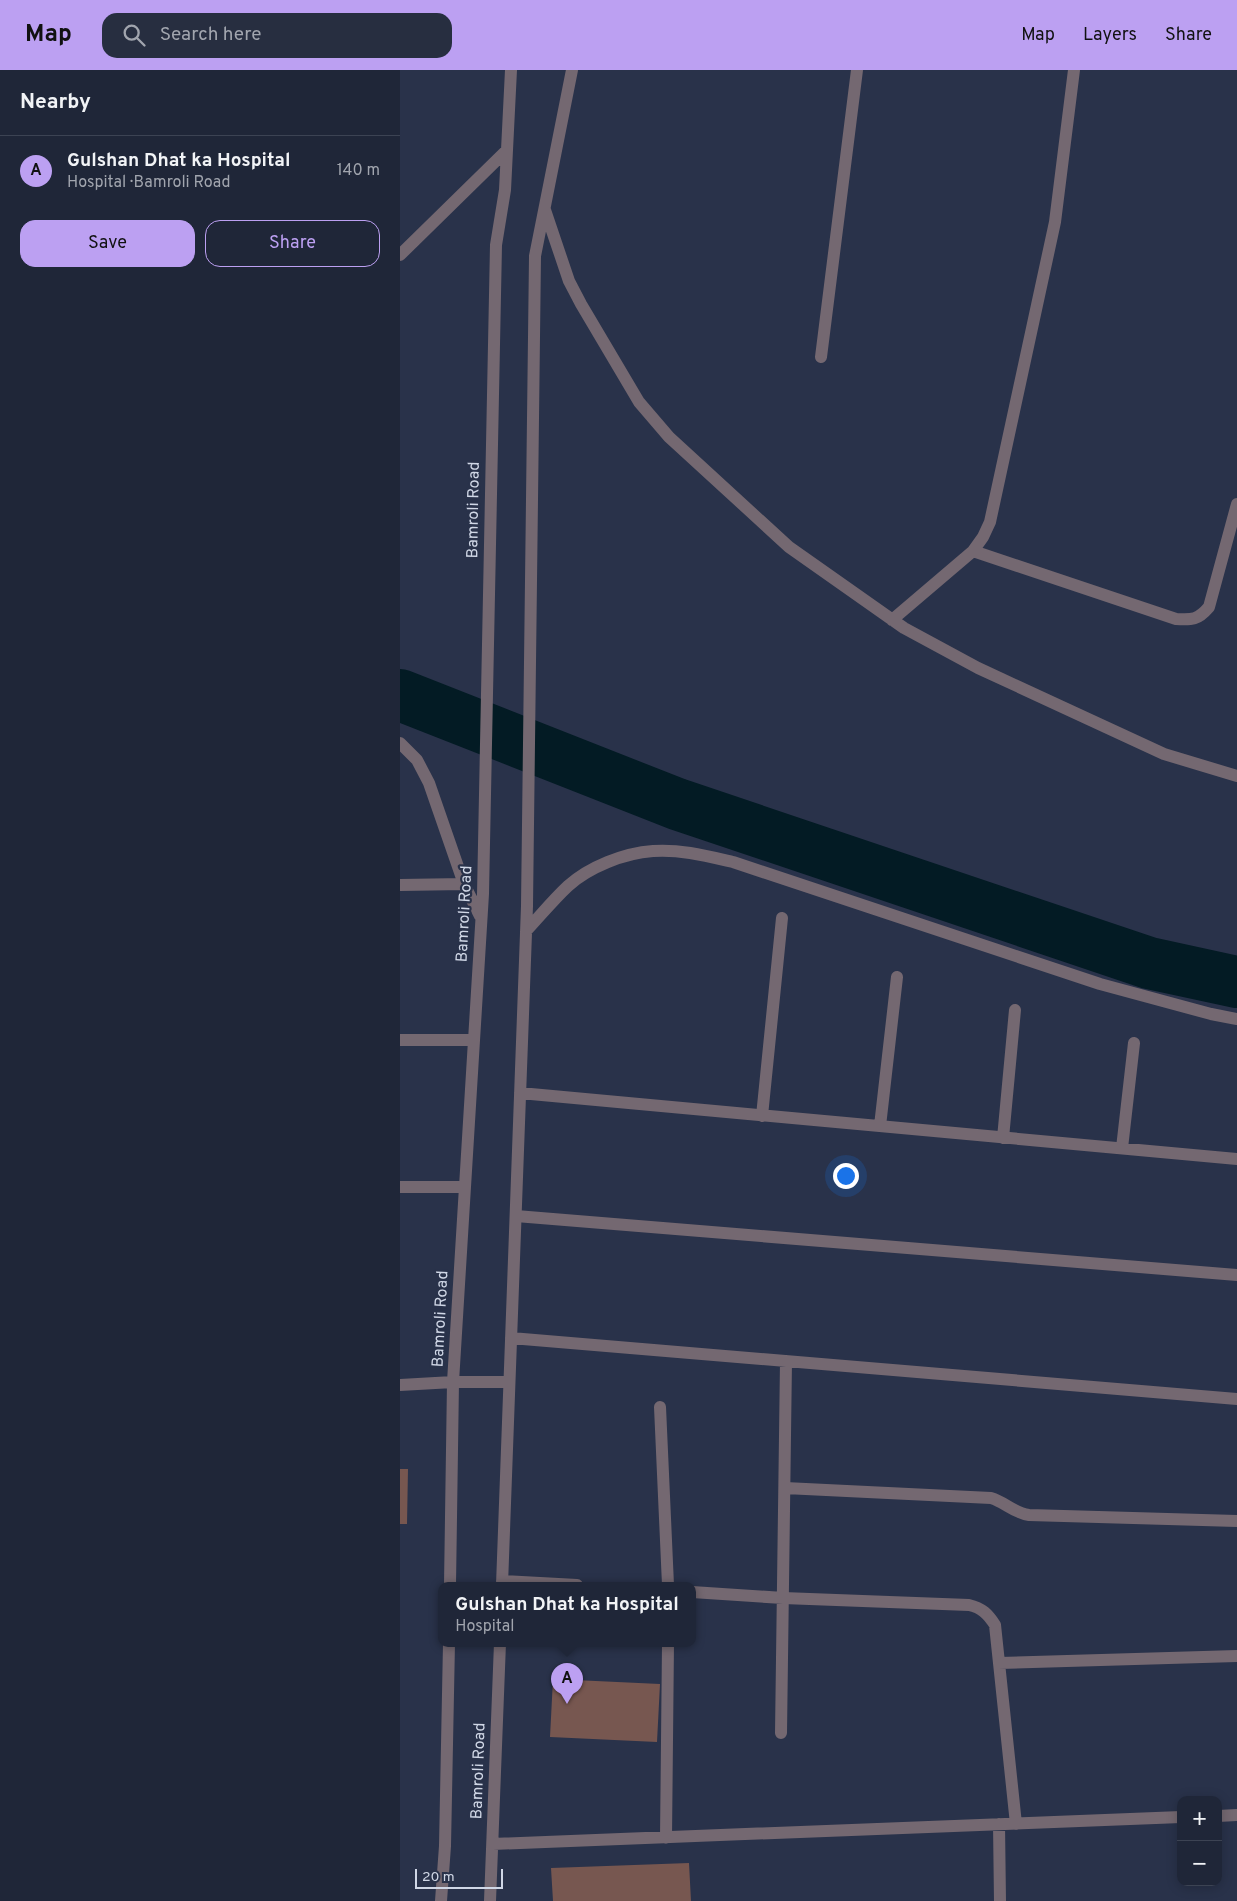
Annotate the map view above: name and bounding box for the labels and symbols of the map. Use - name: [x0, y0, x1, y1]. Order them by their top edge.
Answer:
- street label: Bamroli Road: [463, 461, 485, 559]
- street label: Bamroli Road: [452, 865, 478, 963]
- your location: [833, 1163, 859, 1189]
- street label: Bamroli Road: [428, 1270, 454, 1368]
- pin: A: [551, 1663, 583, 1704]
- street label: Bamroli Road: [467, 1722, 491, 1820]
- scale bar: [415, 1866, 502, 1889]

